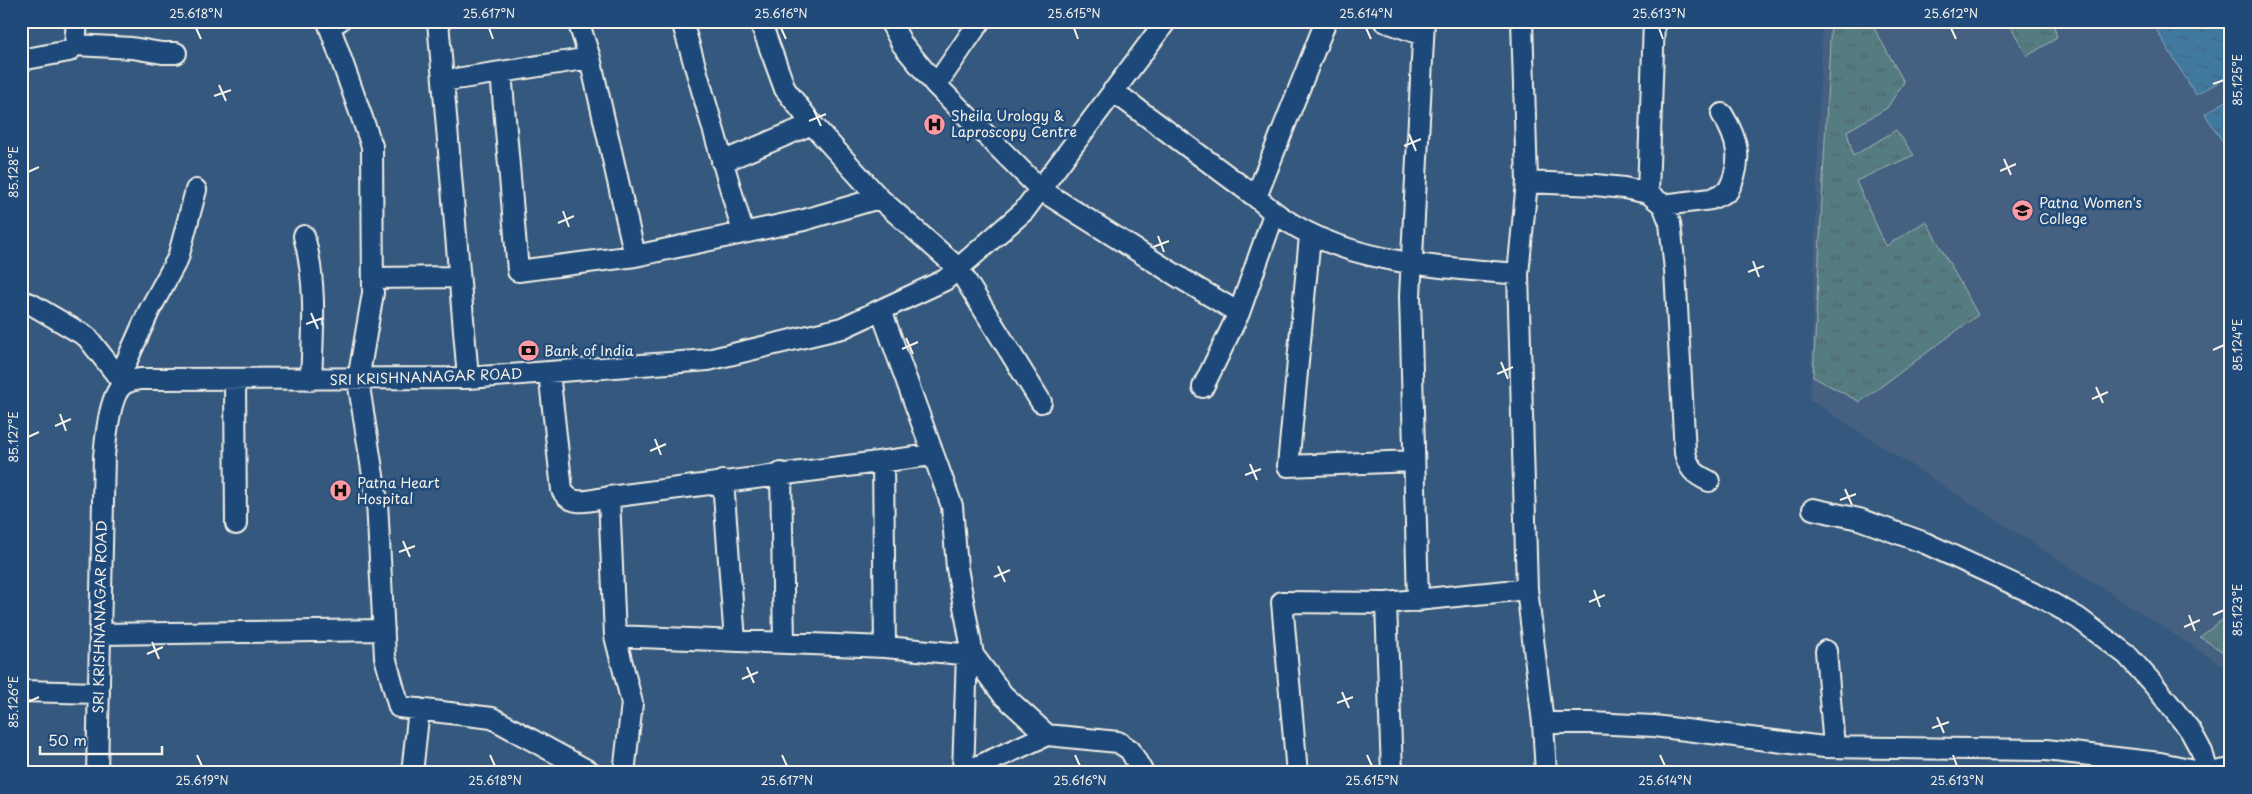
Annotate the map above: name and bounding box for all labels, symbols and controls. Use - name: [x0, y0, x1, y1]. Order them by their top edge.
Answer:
- text: 25.618°N: [169, 4, 223, 22]
- text: 25.617°N: [463, 4, 515, 22]
- text: 25.616°N: [754, 4, 808, 22]
- text: 25.615°N: [1047, 4, 1101, 22]
- text: 25.614°N: [1339, 4, 1393, 22]
- text: 25.613°N: [1632, 4, 1686, 22]
- text: 25.612°N: [1924, 4, 1978, 22]
- text: 85.125°E: [2228, 54, 2246, 106]
- place label: Sheila Urology & Laproscopy Centre: [951, 105, 1077, 142]
- hospital icon: Sheila Urology & Laproscopy Centre: [923, 112, 947, 136]
- text: 85.128°E: [4, 146, 22, 198]
- place label: Patna Women's College: [2039, 192, 2142, 229]
- school or university icon: Patna Women's College: [2011, 199, 2035, 223]
- text: 85.124°E: [2228, 319, 2246, 371]
- bank icon: Bank of India: [516, 339, 540, 363]
- place label: Bank of India: [544, 340, 634, 361]
- street label: SRI KRISHNANAGAR ROAD: [329, 363, 523, 390]
- text: 85.127°E: [4, 411, 22, 463]
- place label: Patna Heart Hospital: [357, 472, 440, 509]
- hospital icon: Patna Heart Hospital: [329, 479, 353, 503]
- street label: SRI KRISHNANAGAR ROAD: [87, 520, 112, 714]
- text: 85.123°E: [2228, 584, 2246, 636]
- text: 85.126°E: [4, 676, 22, 728]
- scale bar: [40, 724, 162, 756]
- text: 50 m: [48, 728, 87, 751]
- text: 25.619°N: [175, 771, 229, 789]
- text: 25.618°N: [468, 771, 522, 789]
- text: 25.617°N: [761, 771, 813, 789]
- text: 25.616°N: [1053, 771, 1107, 789]
- text: 25.615°N: [1345, 771, 1399, 789]
- text: 25.614°N: [1638, 771, 1692, 789]
- text: 25.613°N: [1930, 771, 1984, 789]

